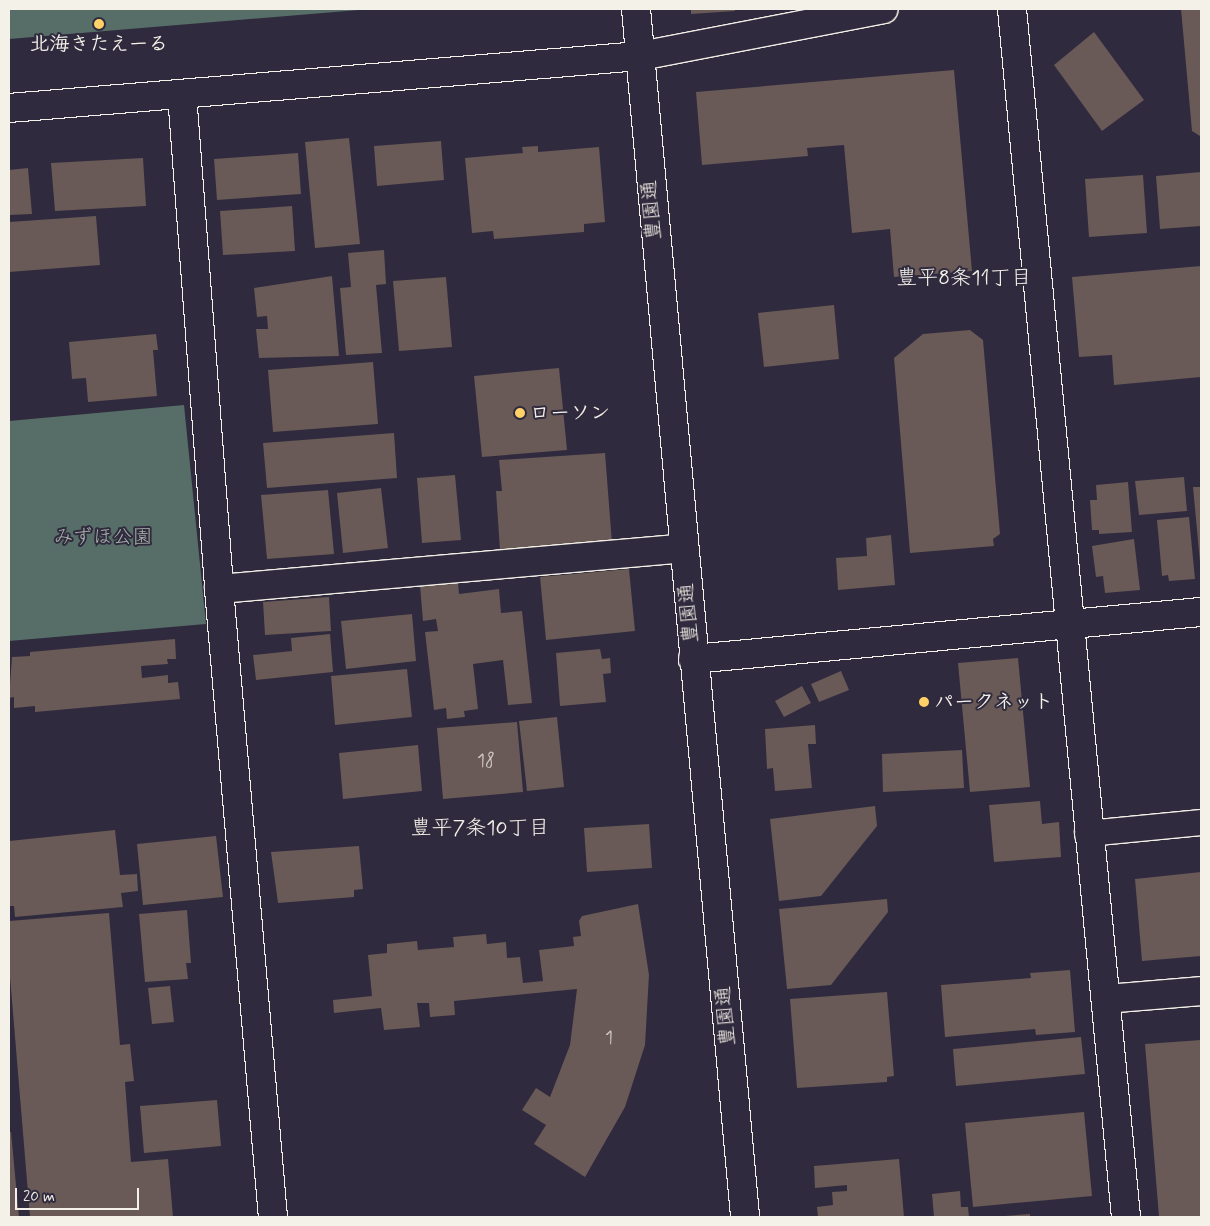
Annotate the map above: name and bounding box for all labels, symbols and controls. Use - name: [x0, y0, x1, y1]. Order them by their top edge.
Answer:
- marker: 北海きたえーる: [93, 18, 105, 30]
- place label: 北海きたえーる: [30, 32, 168, 56]
- street label: 豊園通: [637, 179, 667, 241]
- district label: 豊平8条11丁目: [896, 265, 1032, 291]
- place label: ローソン: [530, 401, 610, 425]
- marker: ローソン: [514, 407, 526, 419]
- park label: みずほ公園: [53, 525, 153, 549]
- street label: 豊園通: [674, 582, 704, 644]
- place label: パークネット: [934, 690, 1054, 714]
- marker: パークネット: [918, 696, 930, 708]
- house number: 18: [477, 750, 495, 772]
- district label: 豊平7条10丁目: [410, 815, 550, 841]
- street label: 豊園通: [711, 985, 741, 1047]
- house number: 1: [605, 1027, 613, 1049]
- scale bar: [18, 1178, 141, 1210]
- text: 20 m: [23, 1187, 55, 1207]

